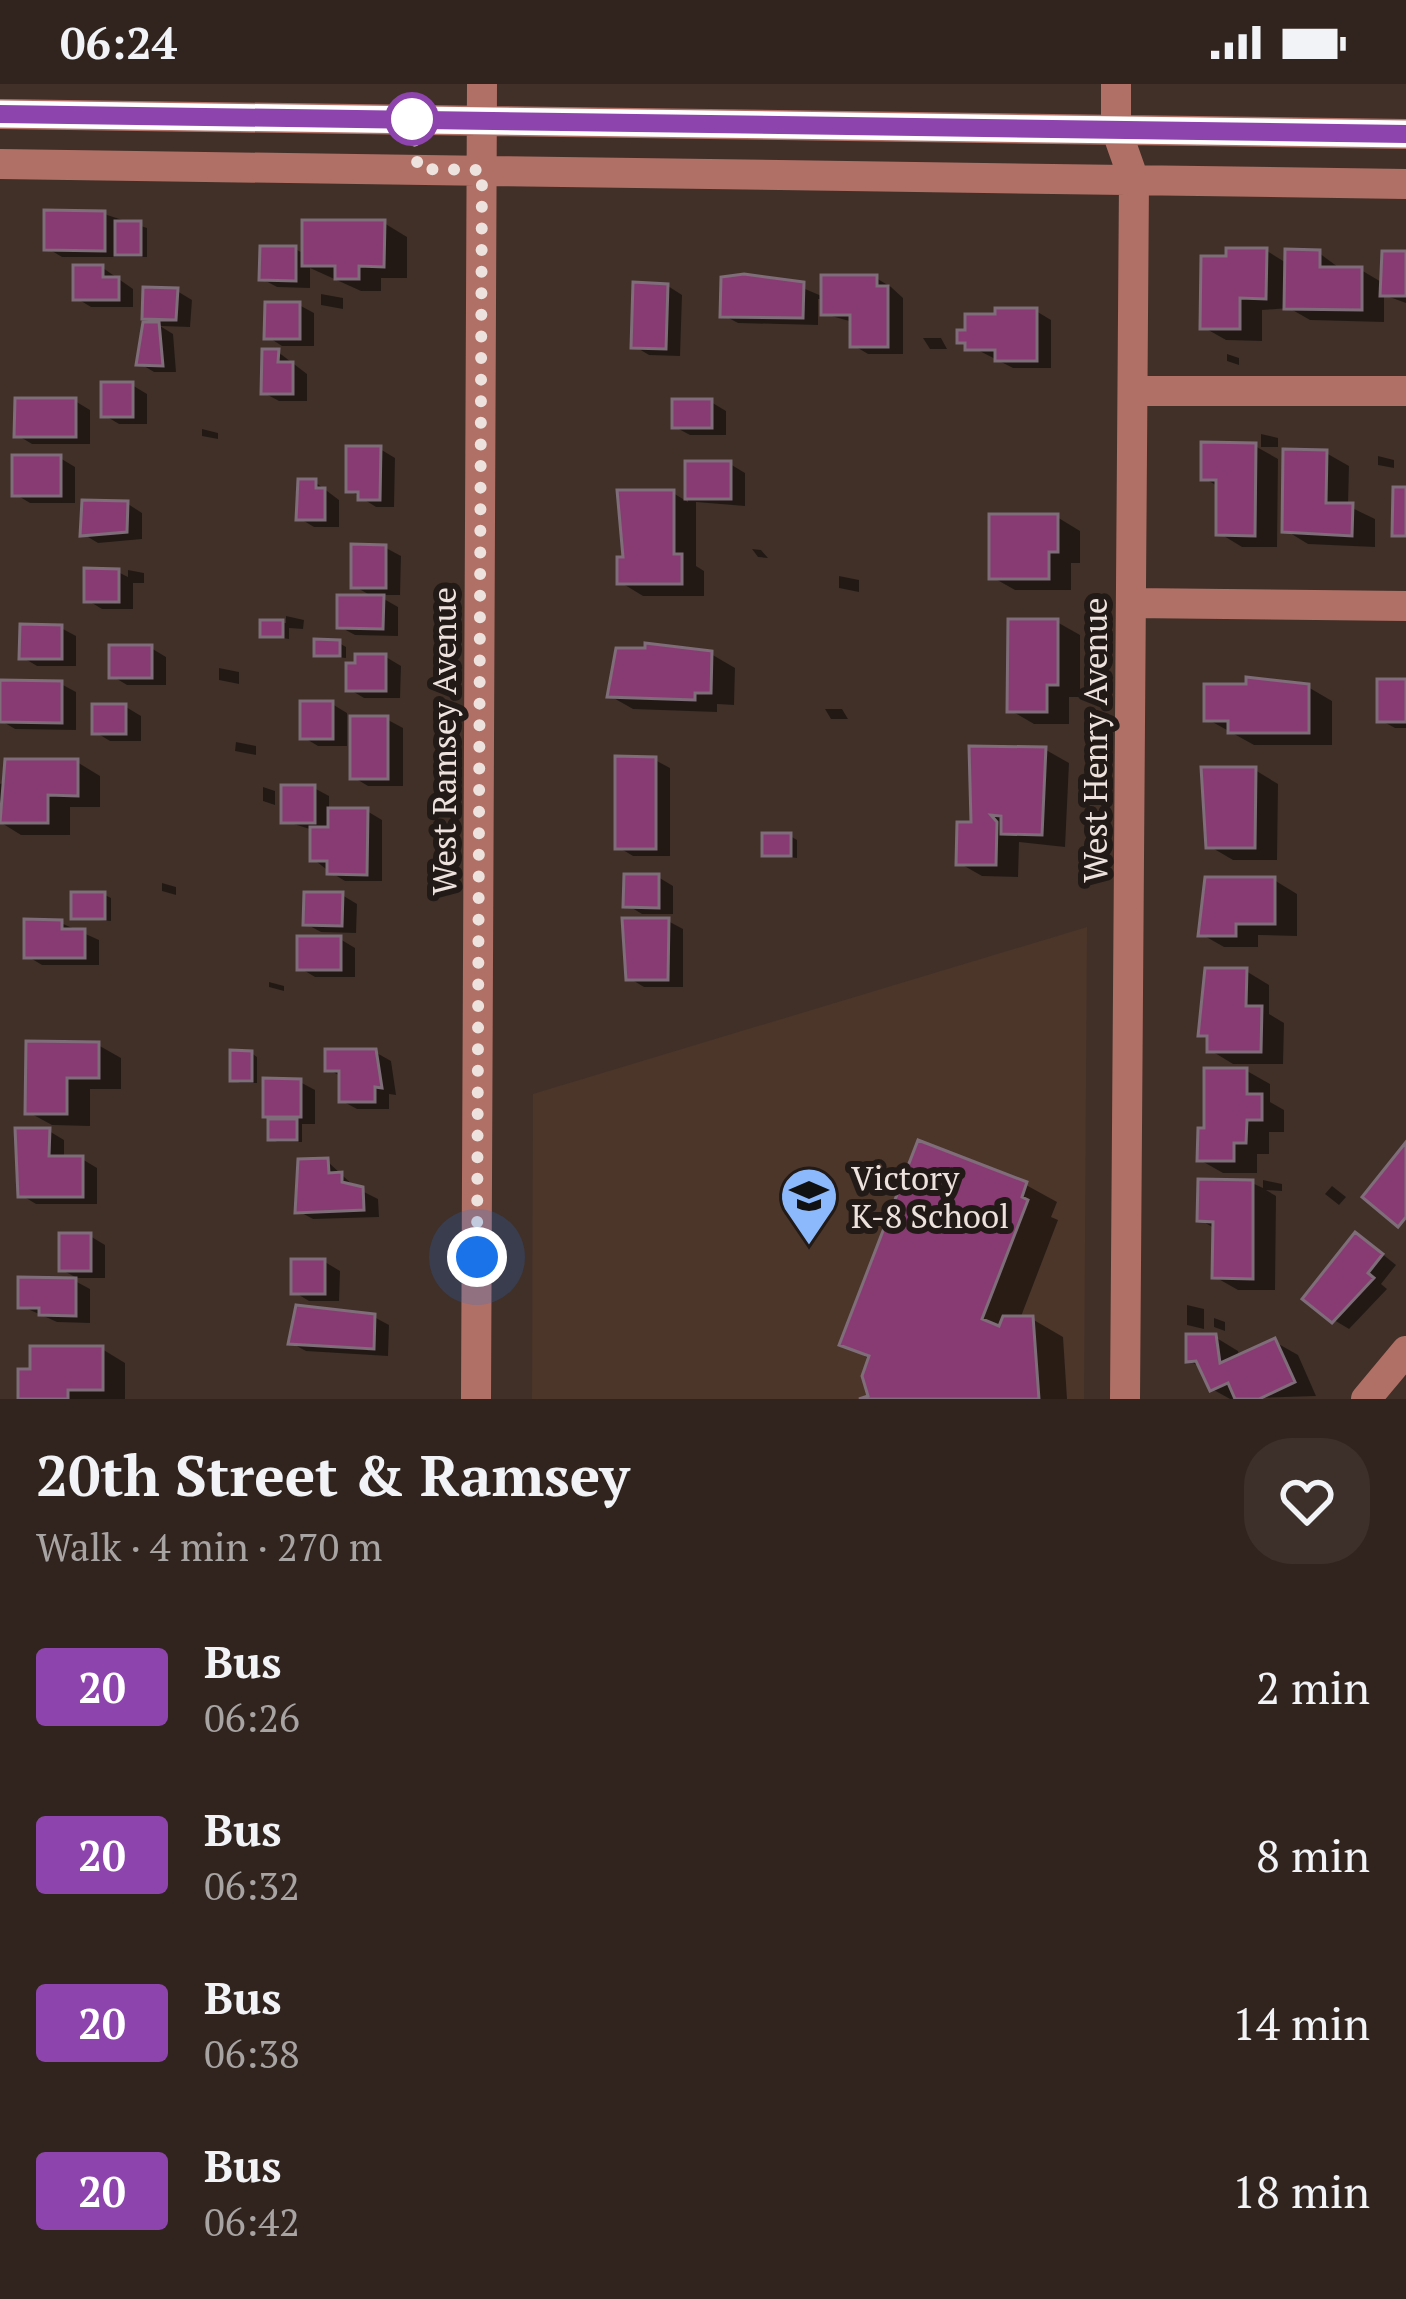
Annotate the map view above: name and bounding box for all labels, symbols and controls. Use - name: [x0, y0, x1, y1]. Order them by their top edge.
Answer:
- text: 06:24: [60, 12, 177, 72]
- unlabelled marker: [387, 94, 437, 144]
- street label: West Ramsey Avenue: [422, 587, 465, 895]
- street label: West Henry Avenue: [1073, 597, 1116, 883]
- place label: Victory K-8 School: [851, 1156, 1009, 1237]
- school or university icon: Victory K-8 School: [778, 1165, 840, 1247]
- your location: [447, 1227, 507, 1287]
- text: 20th Street & Ramsey: [36, 1437, 630, 1512]
- button: heart: [1244, 1438, 1370, 1564]
- text: Walk · 4 min · 270 m: [36, 1520, 382, 1572]
- text: Bus: [204, 1631, 282, 1691]
- text: 2 min: [1256, 1657, 1370, 1717]
- text: 20: [78, 1659, 126, 1715]
- text: 06:26: [204, 1691, 300, 1743]
- text: Bus: [204, 1799, 282, 1859]
- text: 8 min: [1256, 1825, 1370, 1885]
- text: 20: [78, 1827, 126, 1883]
- text: 06:32: [204, 1859, 300, 1911]
- text: Bus: [204, 1967, 282, 2027]
- text: 14 min: [1232, 1993, 1370, 2053]
- text: 20: [78, 1995, 126, 2051]
- text: 06:38: [204, 2027, 300, 2079]
- text: Bus: [204, 2135, 282, 2195]
- text: 18 min: [1232, 2161, 1370, 2221]
- text: 20: [78, 2163, 126, 2219]
- text: 06:42: [204, 2195, 300, 2247]

